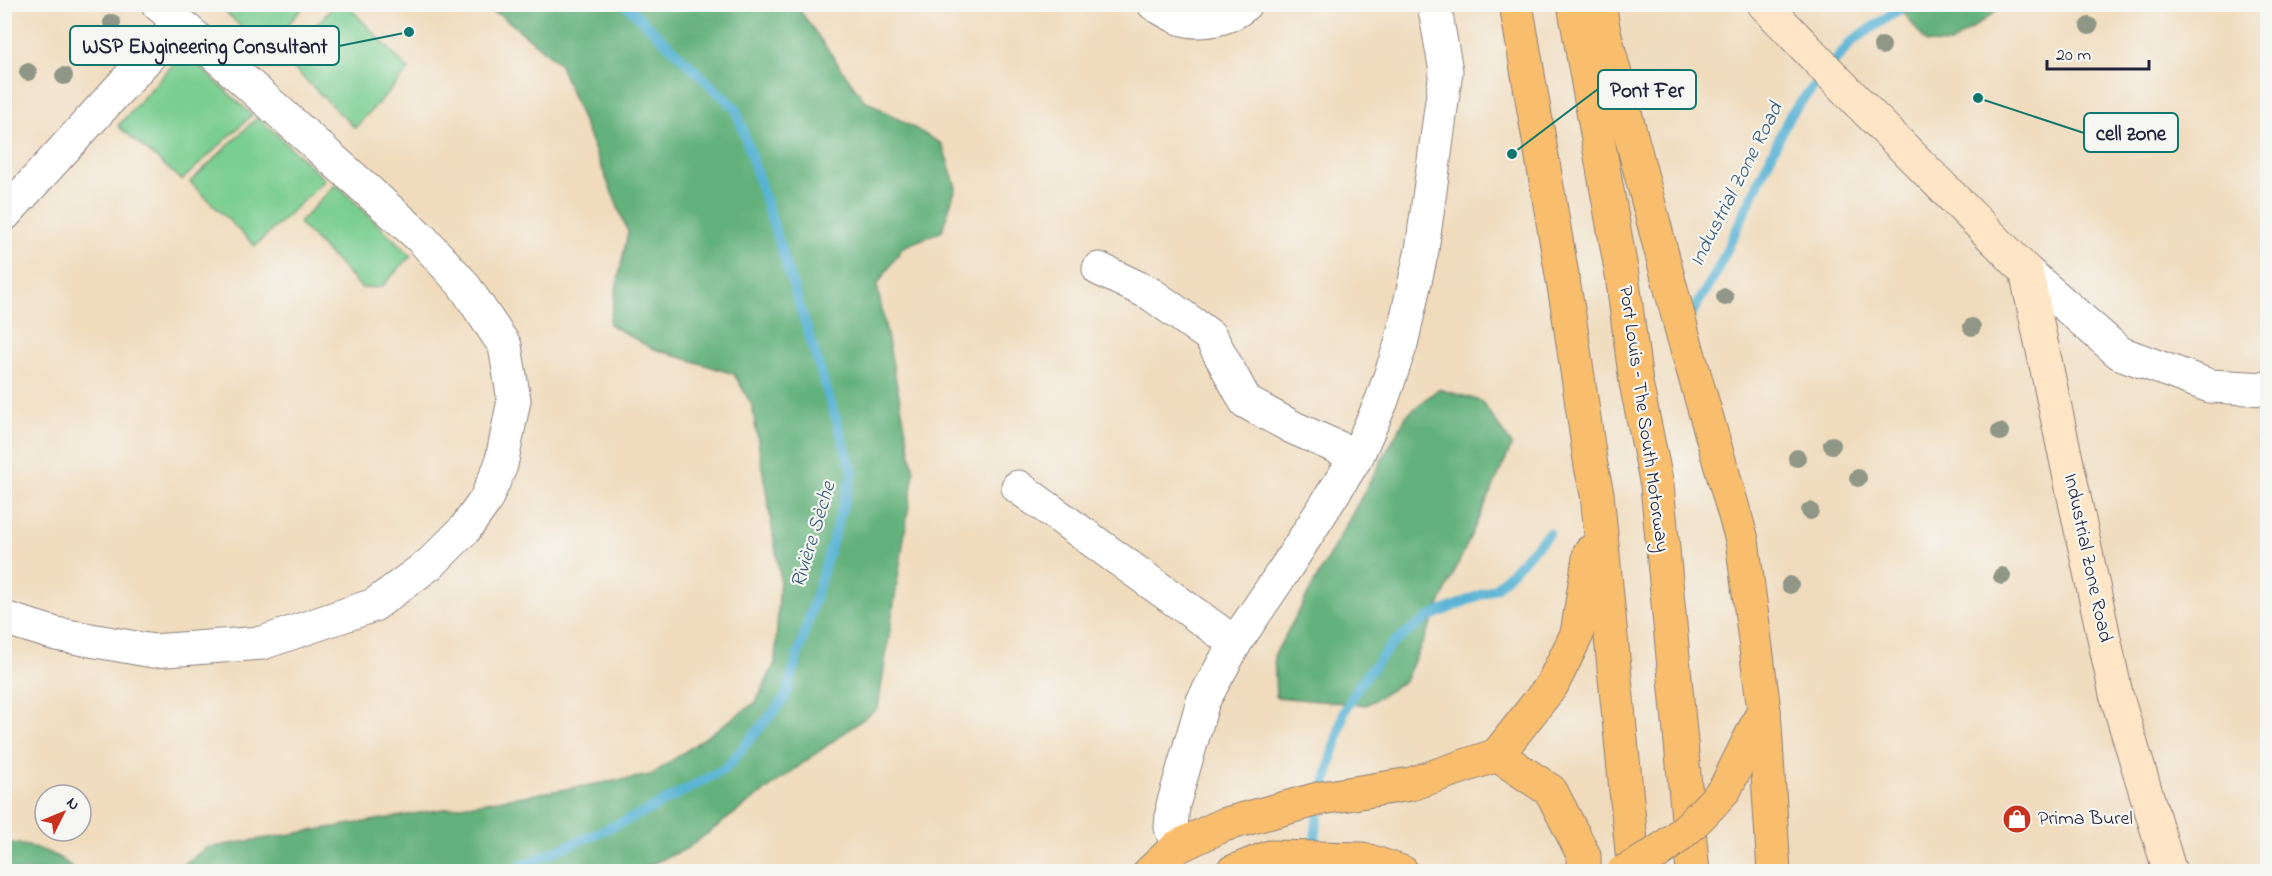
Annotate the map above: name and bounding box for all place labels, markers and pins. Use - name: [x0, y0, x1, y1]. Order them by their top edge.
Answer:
- callout: WSP ENgineering Consultant: [70, 26, 339, 65]
- callout: Pont Fer: [1598, 70, 1696, 109]
- callout: cell zone: [2084, 113, 2178, 152]
- shop icon: Prima Burel: [2001, 803, 2033, 835]
- place label: Prima Burel: [2038, 805, 2133, 834]

